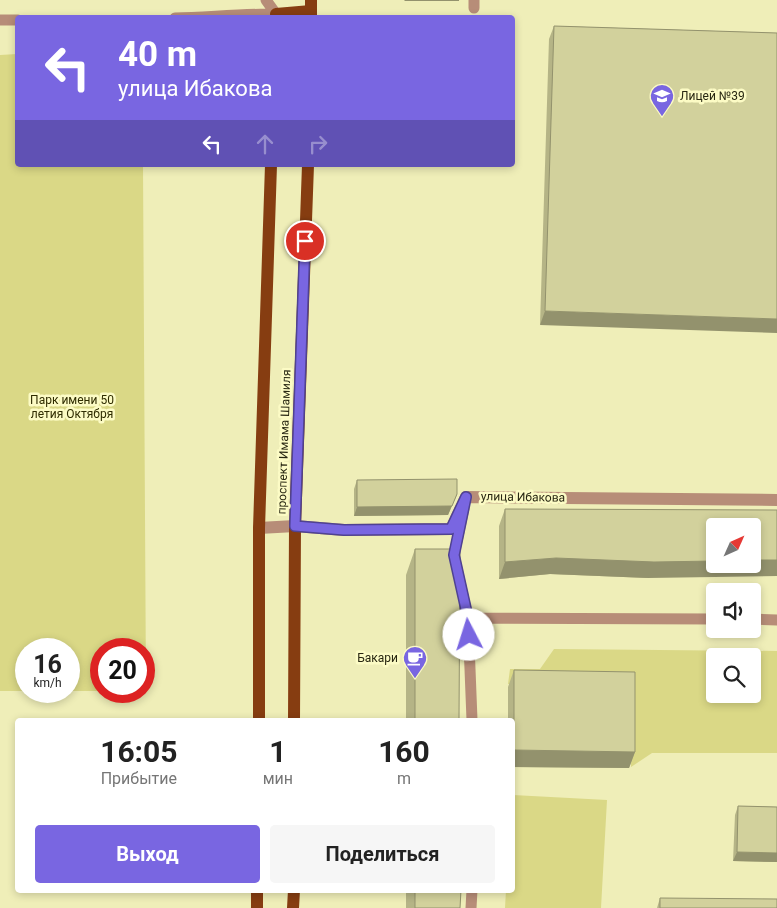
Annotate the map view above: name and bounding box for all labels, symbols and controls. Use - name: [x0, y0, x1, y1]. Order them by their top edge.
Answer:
- text: 40 m: [118, 34, 197, 75]
- icon: left: [35, 35, 100, 100]
- text: улица Ибакова: [118, 76, 272, 101]
- school or university icon: Лицей №39: [649, 83, 675, 117]
- place label: Лицей №39: [680, 89, 745, 103]
- icon: left: [198, 130, 226, 158]
- icon: ahead: [251, 130, 279, 158]
- icon: right: [304, 130, 332, 158]
- pin: [284, 220, 326, 262]
- icon: arrive: [291, 227, 319, 255]
- street label: проспект Имама Шамиля: [274, 369, 294, 515]
- park label: Парк имени 50 летия Октября: [30, 393, 114, 421]
- street label: улица Ибакова: [481, 489, 565, 505]
- north arrow: [706, 518, 761, 572]
- map controls: [706, 518, 761, 703]
- button: sound: [706, 583, 761, 638]
- position arrow: [442, 608, 494, 660]
- speed limit sign: 20: [90, 638, 155, 703]
- cafe icon: Бакари: [402, 645, 428, 679]
- button: search: [706, 648, 761, 703]
- text: 16: [33, 650, 62, 679]
- place label: Бакари: [357, 651, 398, 665]
- text: km/h: [33, 676, 62, 690]
- text: 16:05: [100, 734, 177, 769]
- text: 1: [269, 734, 286, 769]
- text: 160: [378, 734, 430, 769]
- text: Прибытие: [101, 769, 177, 788]
- text: мин: [263, 769, 293, 788]
- text: m: [397, 769, 411, 788]
- button: Выход: [35, 825, 260, 883]
- button: Поделиться: [270, 825, 495, 883]

